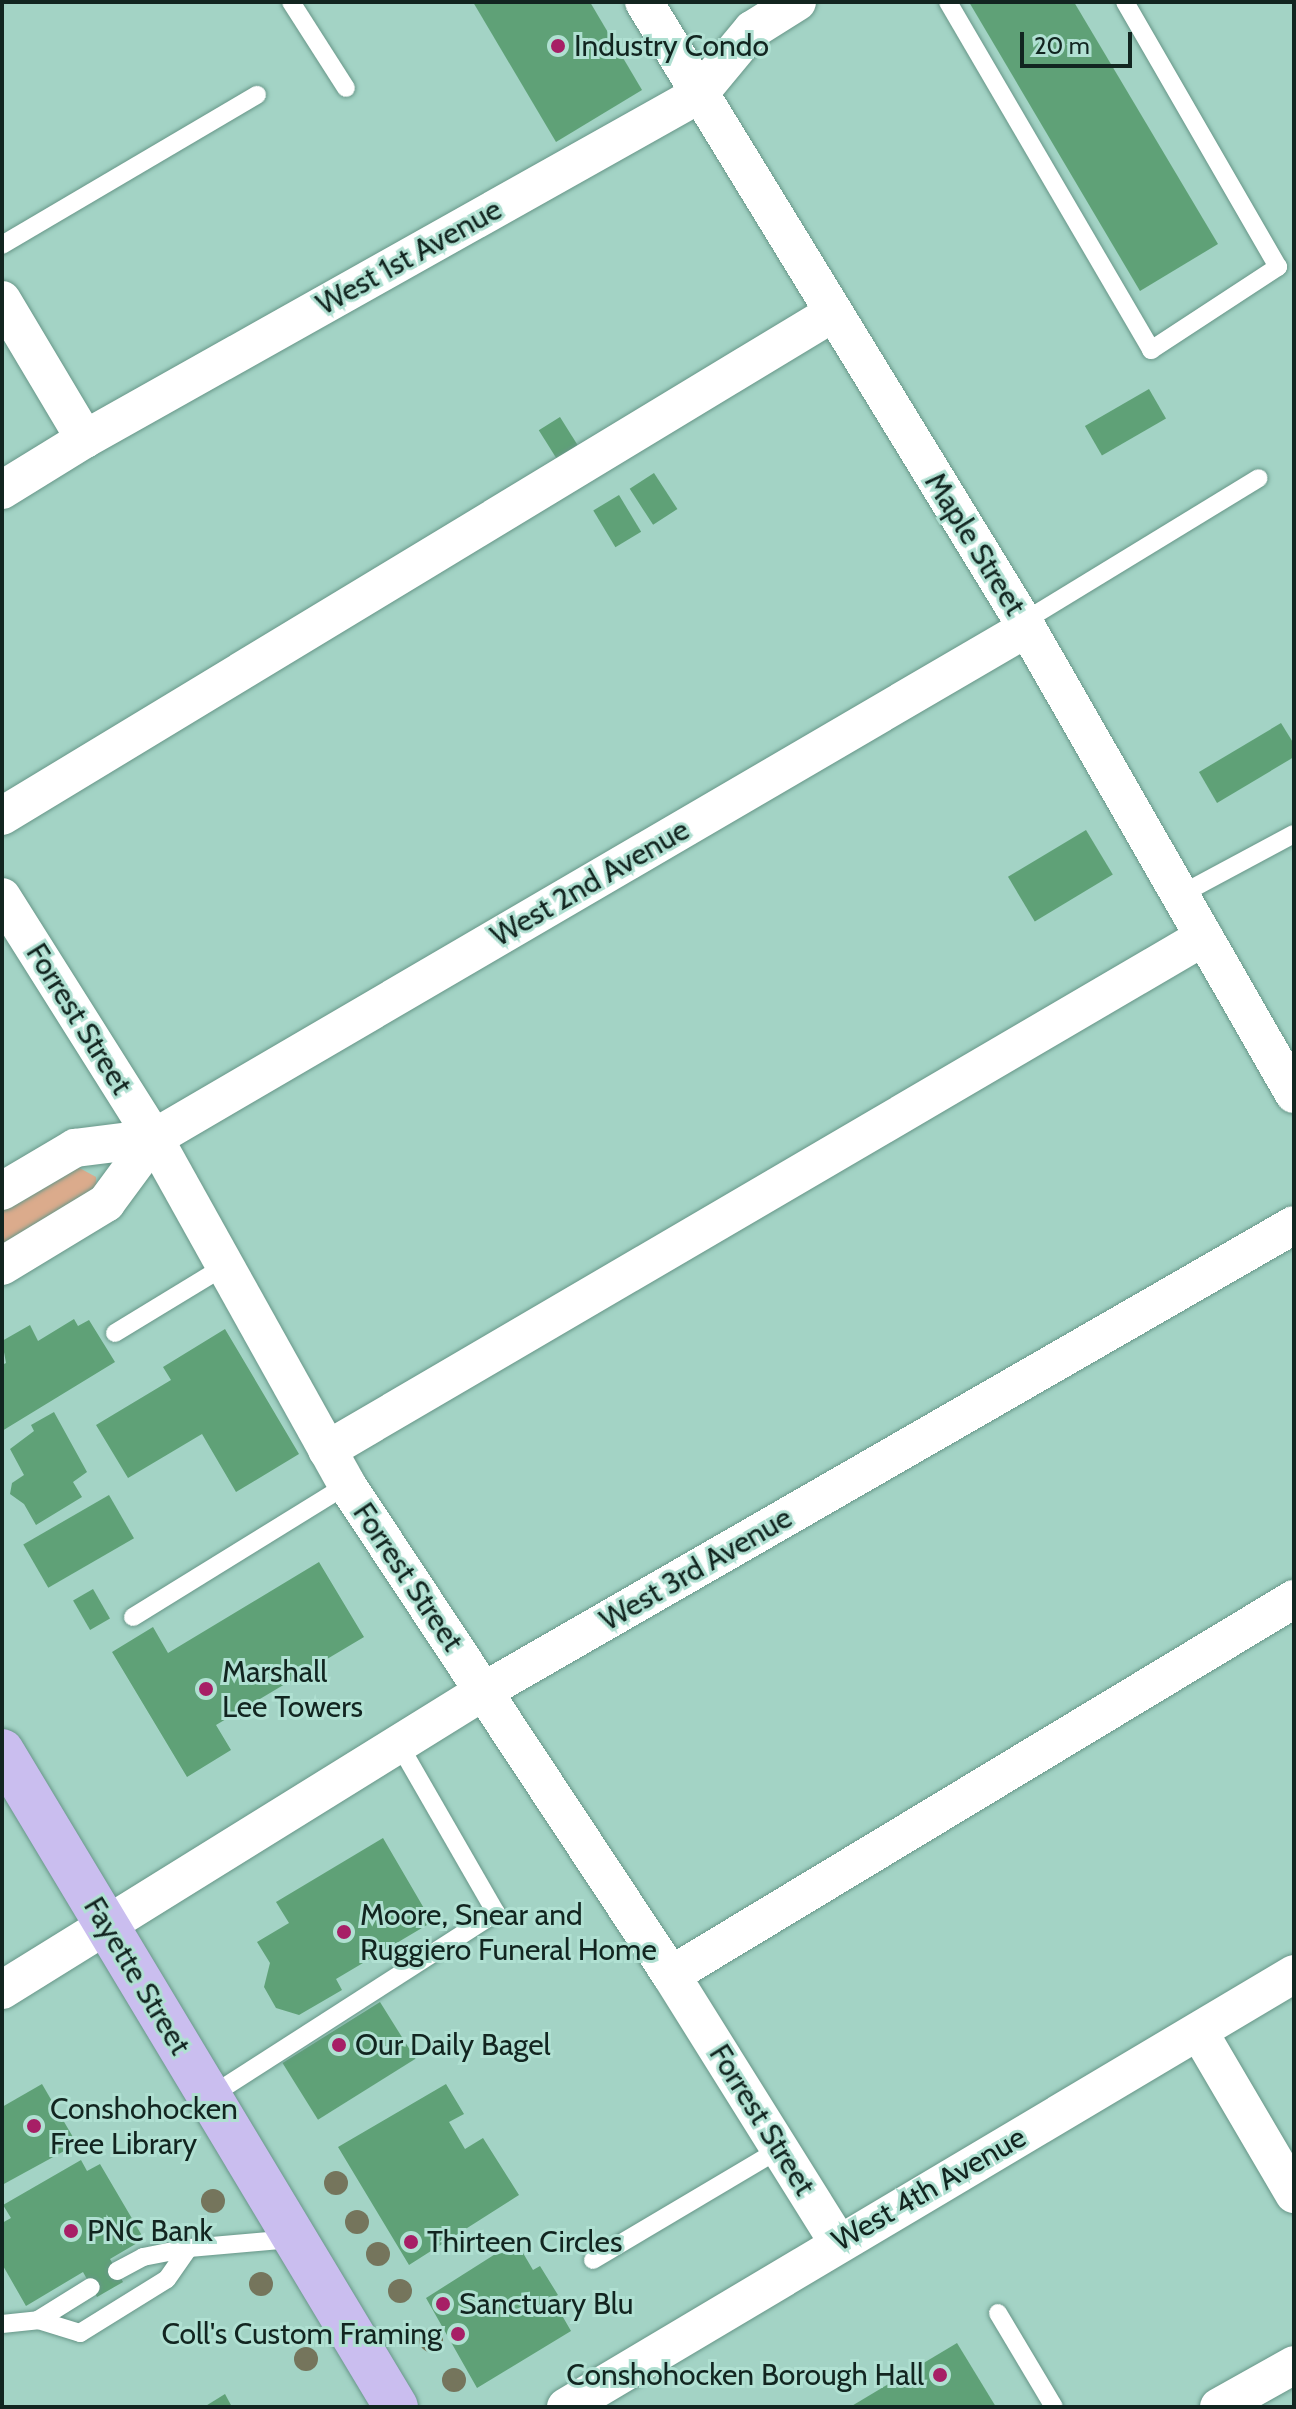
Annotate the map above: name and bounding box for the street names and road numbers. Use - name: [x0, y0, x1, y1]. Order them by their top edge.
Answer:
- street label: West 1st Avenue: [310, 191, 508, 323]
- street label: Maple Street: [917, 466, 1033, 622]
- street label: West 2nd Avenue: [484, 812, 696, 954]
- street label: Forrest Street: [18, 937, 140, 1101]
- street label: Forrest Street: [345, 1496, 471, 1658]
- street label: West 3rd Avenue: [594, 1499, 798, 1639]
- street label: Fayette Street: [76, 1891, 198, 2061]
- street label: Forrest Street: [701, 2038, 823, 2202]
- street label: West 4th Avenue: [826, 2119, 1032, 2259]

